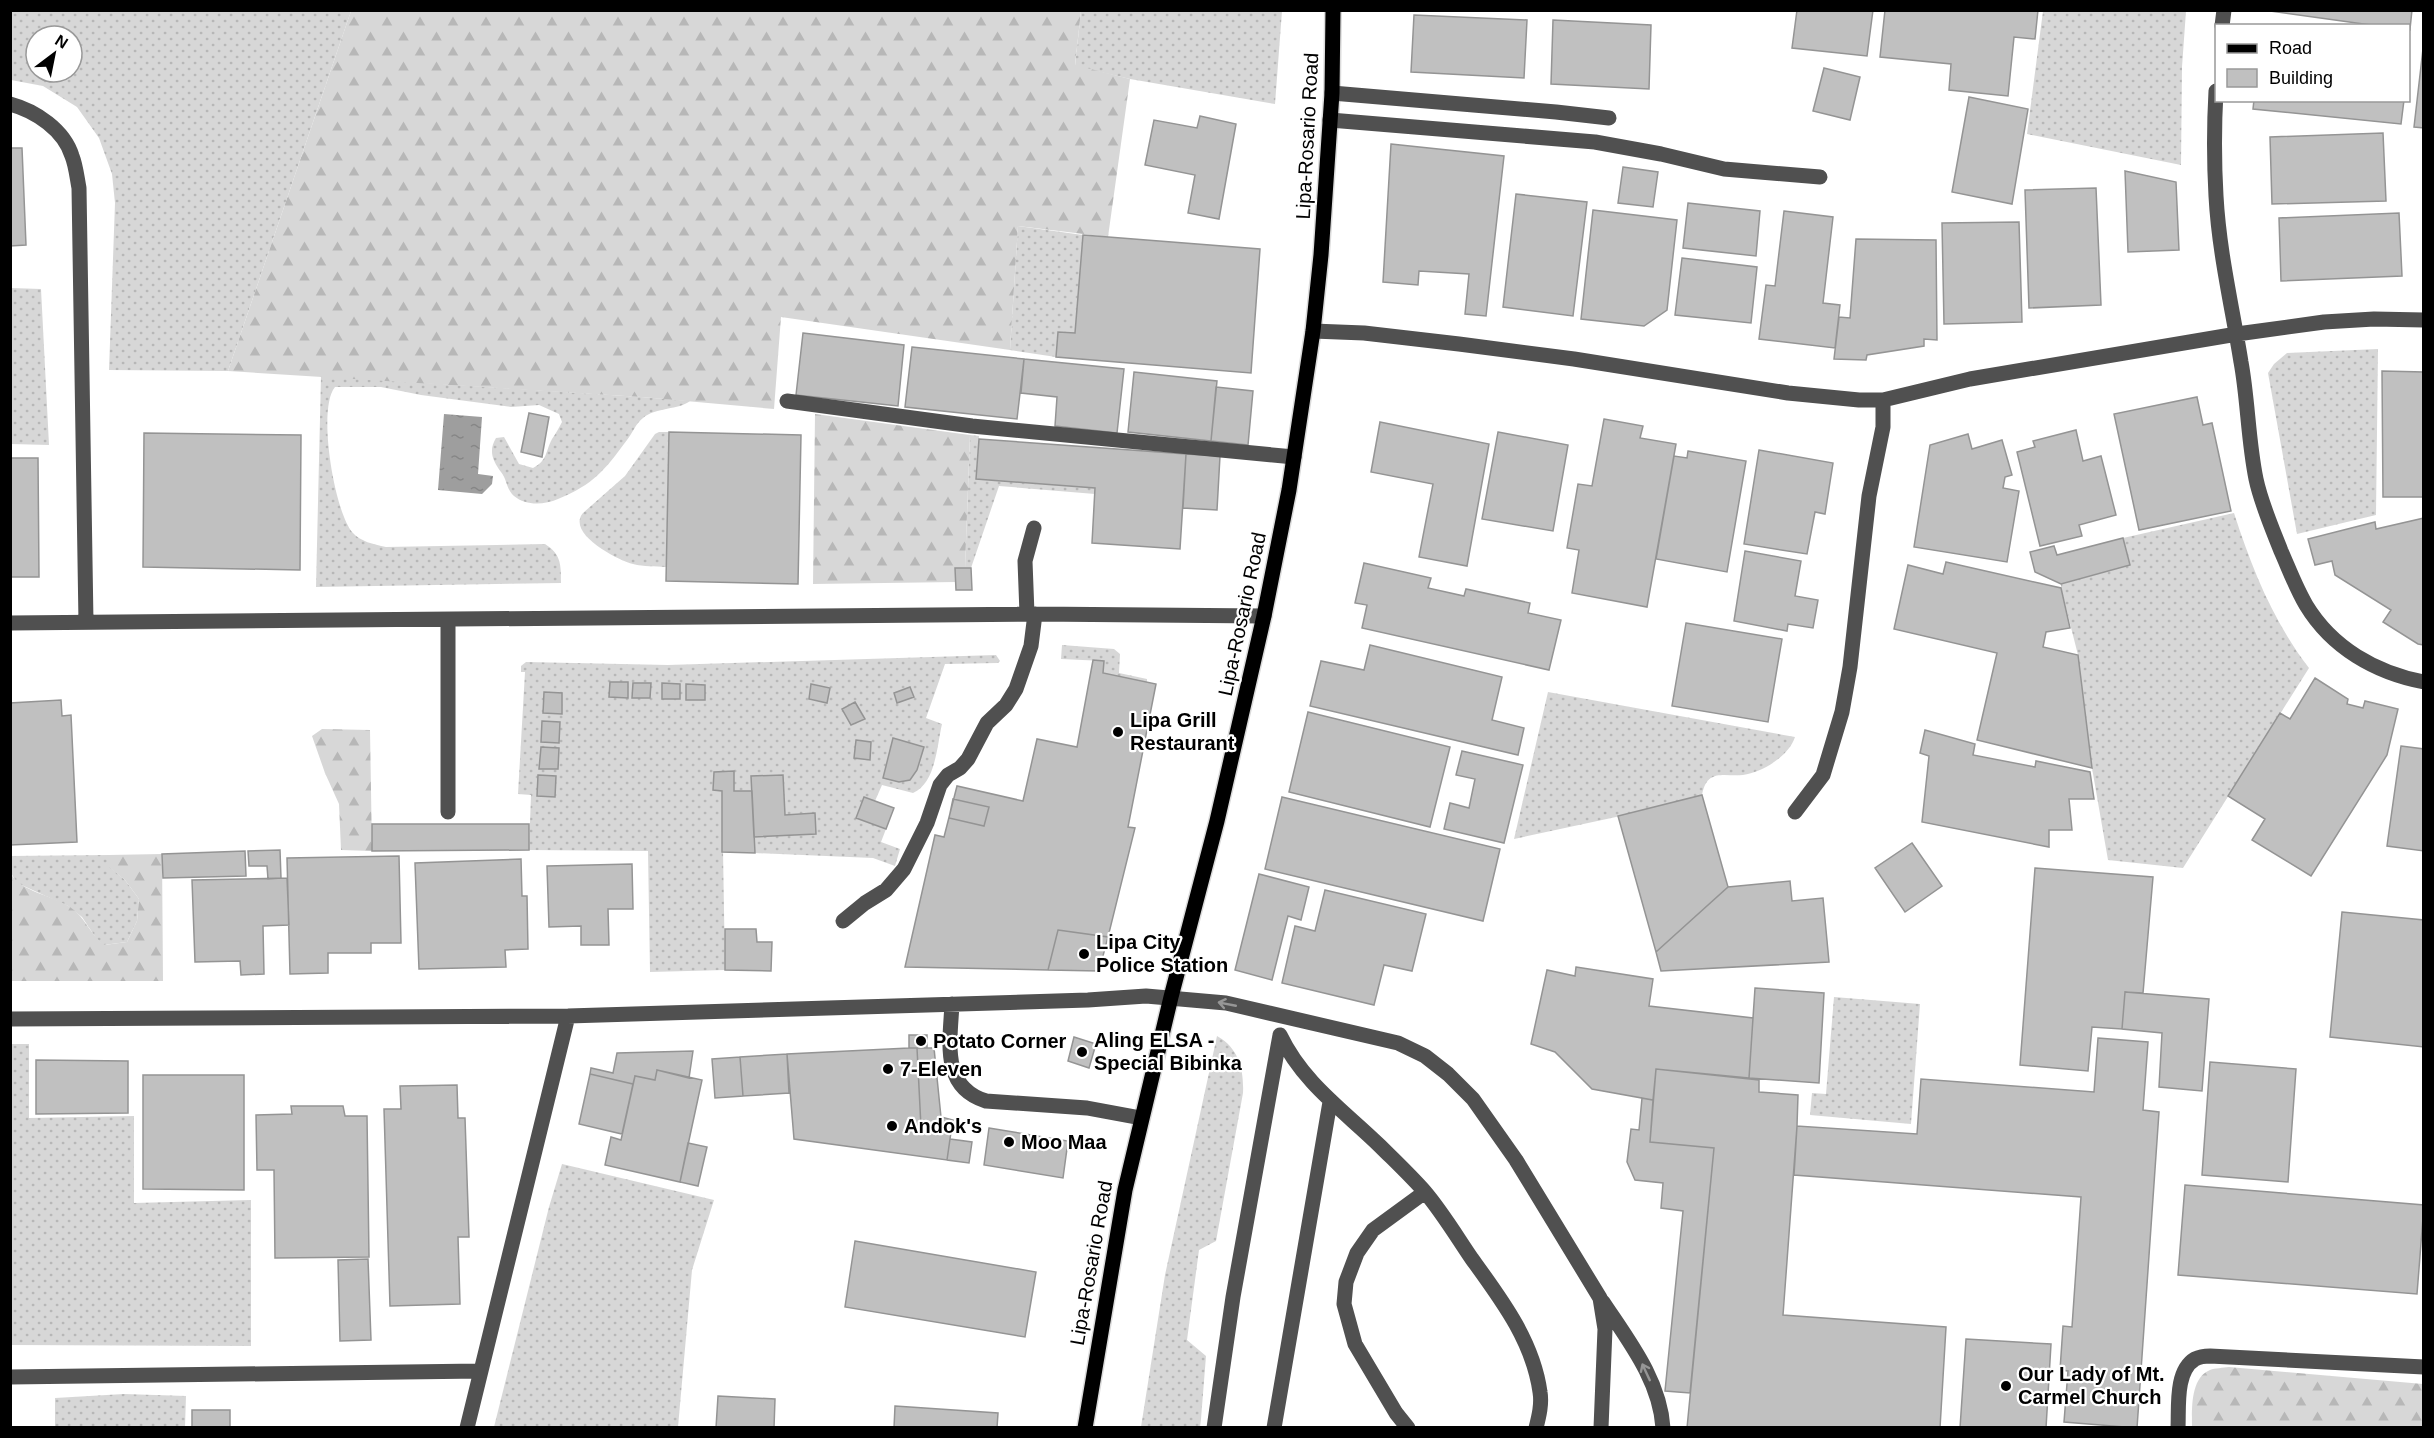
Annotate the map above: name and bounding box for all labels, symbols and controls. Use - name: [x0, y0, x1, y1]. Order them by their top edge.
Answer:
- north arrow: [24, 24, 84, 84]
- legend: [2215, 24, 2410, 102]
- text: N: [52, 31, 71, 52]
- text: Road: [2269, 38, 2312, 58]
- street label: Lipa-Rosario Road: [1292, 52, 1322, 220]
- text: Building: [2269, 68, 2333, 88]
- street label: Lipa-Rosario Road: [1214, 530, 1270, 698]
- place label: Lipa Grill Restaurant: [1130, 709, 1235, 754]
- marker: Lipa Grill Restaurant: [1111, 725, 1125, 739]
- place label: Lipa City Police Station: [1096, 931, 1228, 976]
- marker: Lipa City Police Station: [1077, 947, 1091, 961]
- one-way arrow: [1218, 998, 1238, 1009]
- place label: Aling ELSA - Special Bibinka: [1094, 1029, 1243, 1074]
- place label: Potato Corner: [933, 1030, 1067, 1052]
- marker: Potato Corner: [914, 1034, 928, 1048]
- marker: Aling ELSA - Special Bibinka: [1075, 1045, 1089, 1059]
- place label: 7-Eleven: [900, 1058, 982, 1080]
- marker: 7-Eleven: [881, 1062, 895, 1076]
- place label: Andok's: [904, 1115, 982, 1137]
- marker: Andok's: [885, 1119, 899, 1133]
- place label: Moo Maa: [1021, 1131, 1107, 1153]
- marker: Moo Maa: [1002, 1135, 1016, 1149]
- street label: Lipa-Rosario Road: [1066, 1179, 1116, 1347]
- one-way arrow: [1640, 1363, 1652, 1381]
- place label: Our Lady of Mt. Carmel Church: [2018, 1363, 2165, 1408]
- marker: Our Lady of Mt. Carmel Church: [1999, 1379, 2013, 1393]

